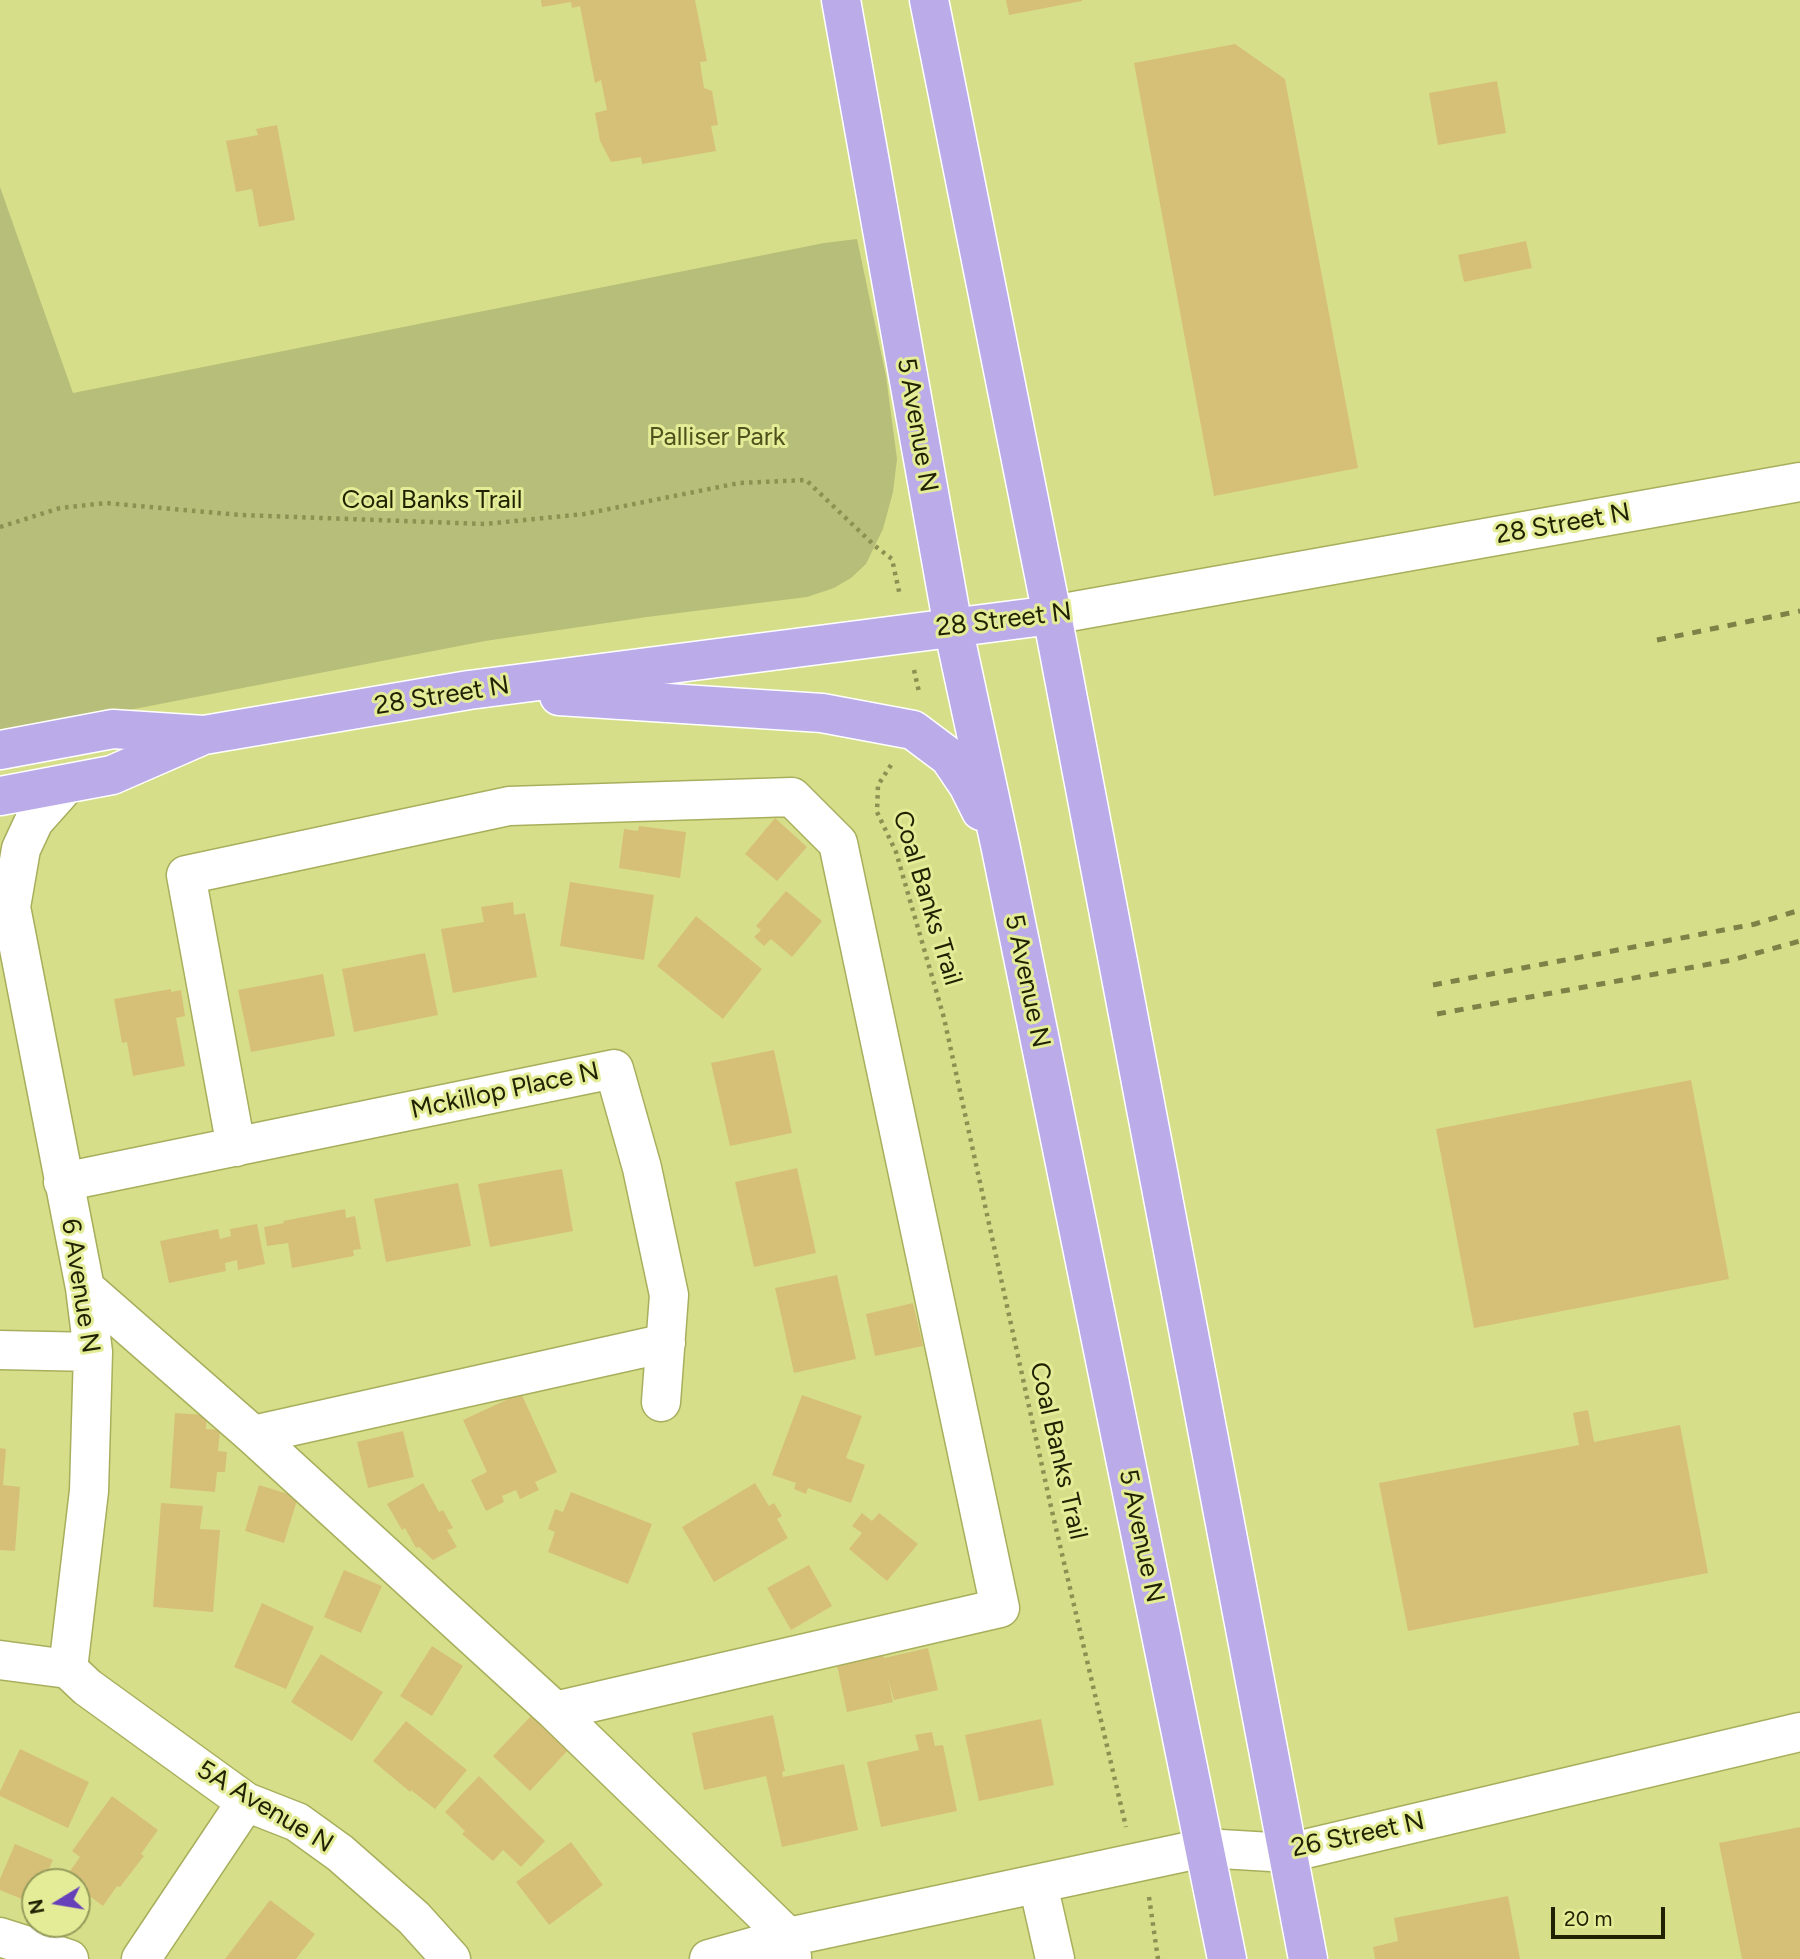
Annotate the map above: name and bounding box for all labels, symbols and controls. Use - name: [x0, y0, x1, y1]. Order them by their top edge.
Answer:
- street label: 5 Avenue N: [890, 355, 944, 495]
- park label: Palliser Park: [649, 421, 785, 453]
- street label: Coal Banks Trail: [342, 484, 522, 516]
- street label: 28 Street N: [1493, 497, 1633, 551]
- street label: 28 Street N: [934, 596, 1074, 644]
- street label: 28 Street N: [372, 670, 512, 722]
- street label: Coal Banks Trail: [886, 807, 968, 989]
- street label: 5 Avenue N: [998, 911, 1056, 1051]
- street label: Mckillop Place N: [408, 1056, 602, 1126]
- street label: 6 Avenue N: [54, 1217, 106, 1355]
- street label: Coal Banks Trail: [1022, 1359, 1094, 1543]
- street label: 5 Avenue N: [1112, 1466, 1170, 1606]
- street label: 5A Avenue N: [191, 1754, 339, 1860]
- street label: 26 Street N: [1289, 1806, 1427, 1864]
- north arrow: [21, 1868, 91, 1938]
- scale bar: [1555, 1892, 1669, 1936]
- text: N: [24, 1897, 50, 1916]
- text: 20 m: [1564, 1906, 1612, 1931]

